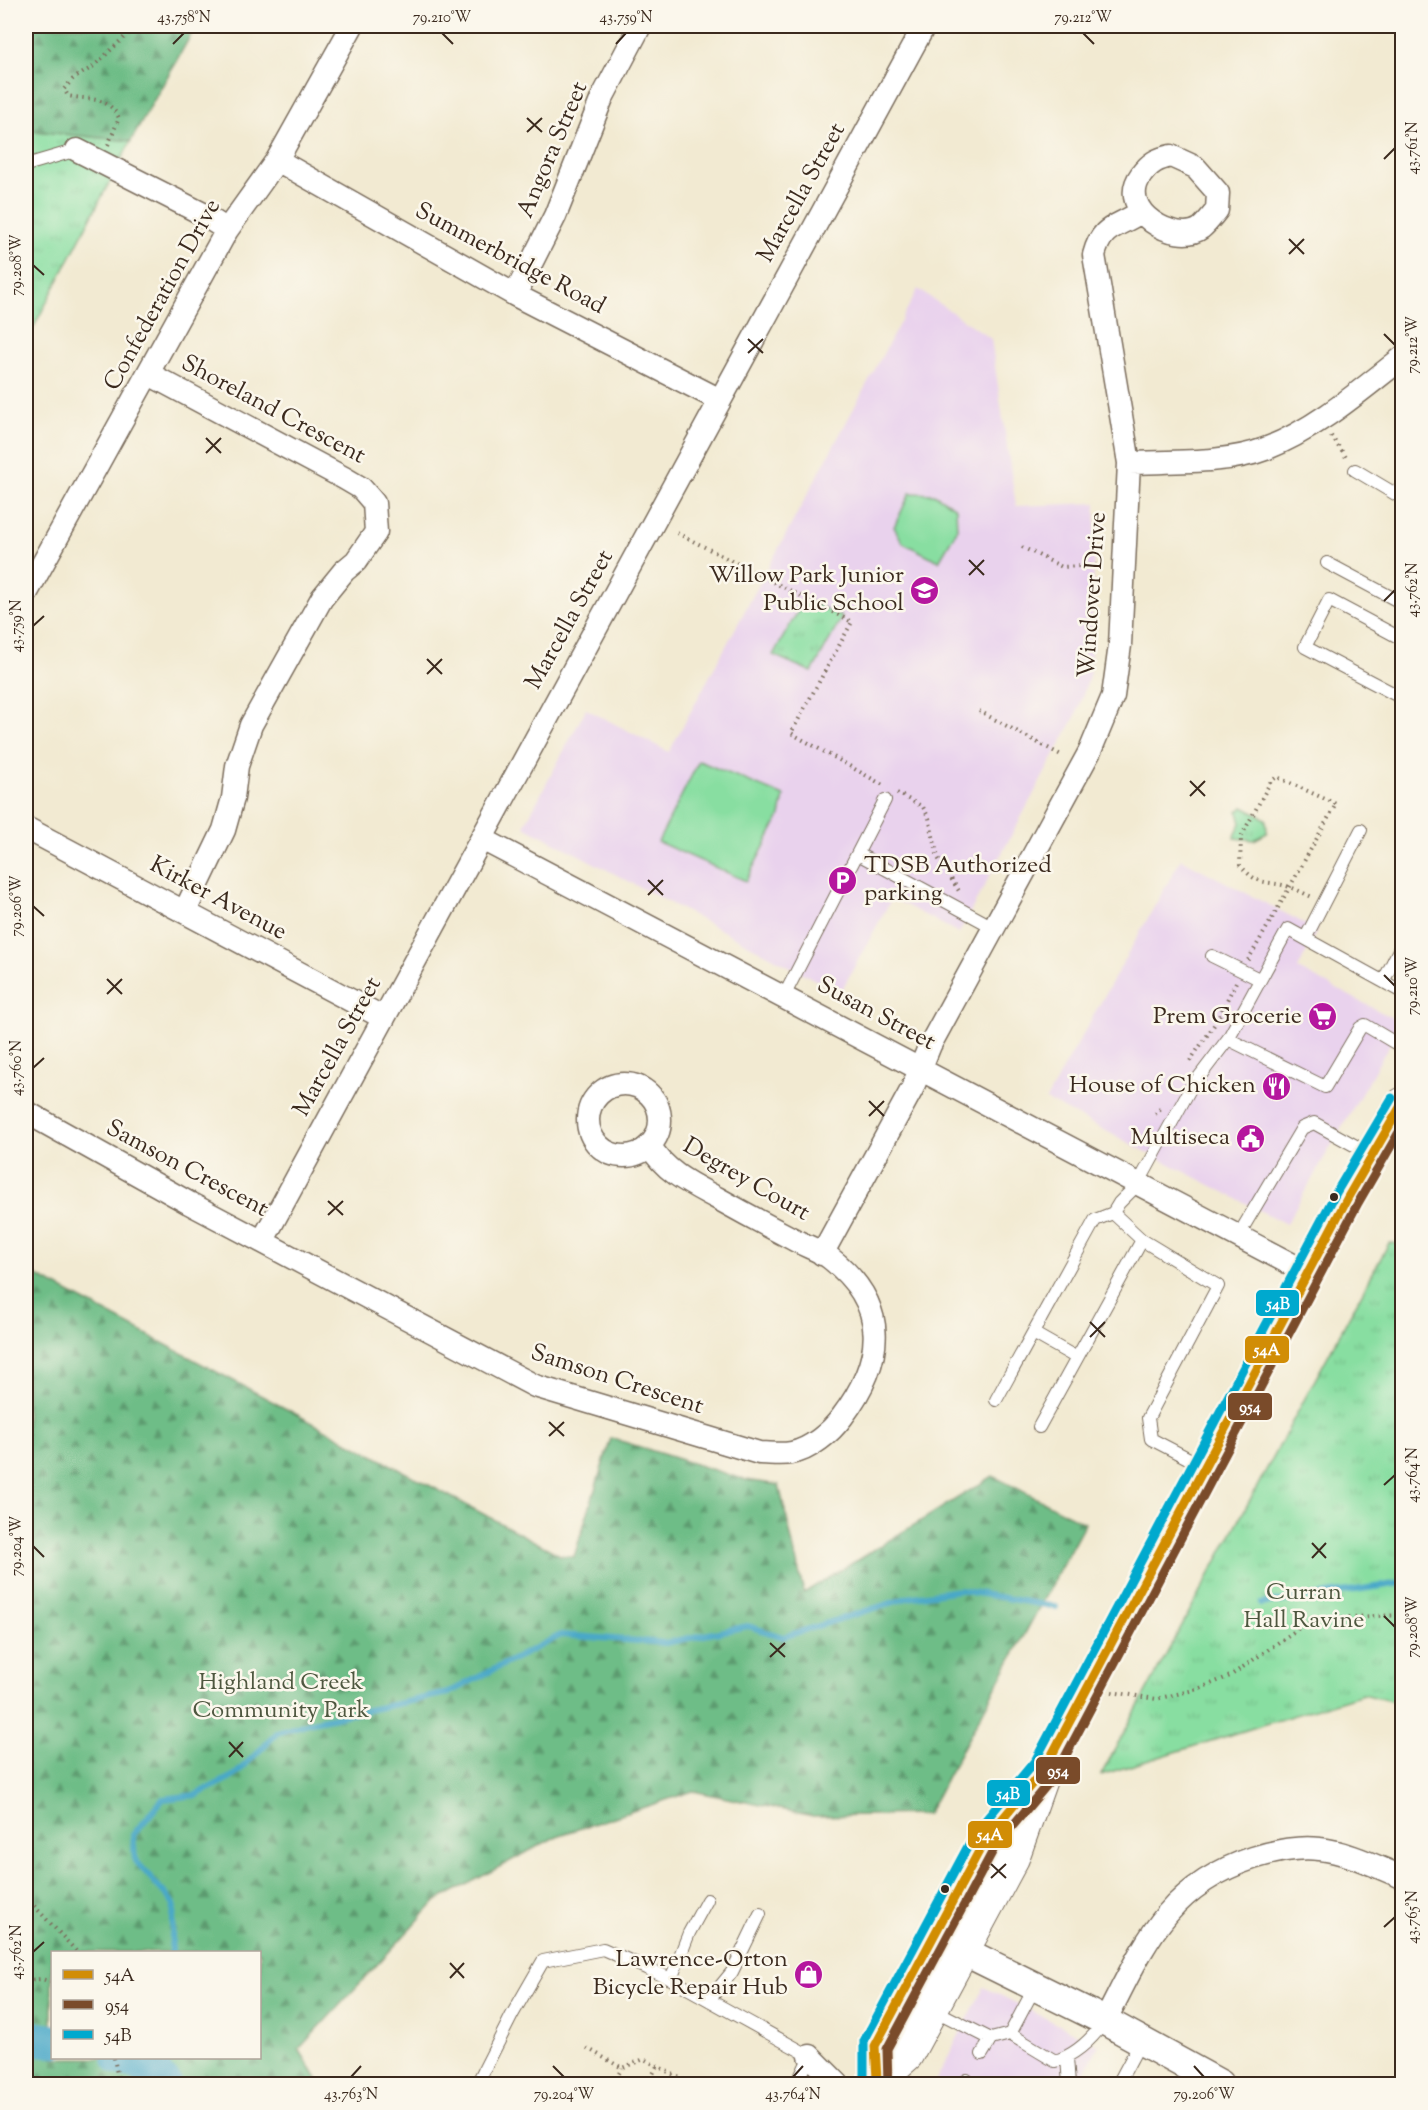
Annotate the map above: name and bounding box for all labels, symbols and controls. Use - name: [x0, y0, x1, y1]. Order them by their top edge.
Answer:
- text: 43.758°N: [157, 8, 211, 29]
- text: 79.210°W: [413, 8, 472, 29]
- text: 43.759°N: [600, 8, 652, 29]
- text: 79.212°W: [1054, 8, 1112, 29]
- street label: Angora Street: [509, 76, 597, 224]
- street label: Marcella Street: [750, 117, 854, 269]
- text: 43.761°N: [1403, 121, 1424, 175]
- street label: Confederation Drive: [96, 193, 230, 397]
- street label: Summerbridge Road: [409, 194, 612, 324]
- text: 79.208°W: [7, 234, 28, 296]
- text: 79.212°W: [1403, 316, 1424, 374]
- street label: Shoreland Crescent: [175, 347, 371, 473]
- street label: Windover Drive: [1070, 511, 1116, 679]
- street label: Marcella Street: [518, 544, 622, 696]
- place label: Willow Park Junior Public School: [708, 559, 904, 621]
- text: 43.762°N: [1403, 563, 1424, 617]
- school or university icon: Willow Park Junior Public School: [909, 574, 941, 606]
- text: 43.759°N: [7, 600, 28, 652]
- street label: Kirker Avenue: [143, 849, 293, 949]
- place label: TDSB Authorized parking: [864, 849, 1052, 911]
- parking icon: TDSB Authorized parking: [827, 864, 859, 896]
- text: 79.206°W: [7, 875, 28, 937]
- text: 79.210°W: [1403, 956, 1424, 1015]
- street label: Susan Street: [811, 968, 941, 1060]
- street label: Marcella Street: [286, 971, 390, 1123]
- place label: Prem Grocerie: [1153, 1000, 1302, 1034]
- supermarket icon: Prem Grocerie: [1307, 1001, 1339, 1033]
- text: 43.760°N: [7, 1040, 28, 1096]
- place label: House of Chicken: [1069, 1069, 1256, 1103]
- restaurant icon: House of Chicken: [1261, 1070, 1293, 1102]
- street label: Samson Crescent: [100, 1112, 274, 1226]
- place label: Multiseca: [1130, 1121, 1230, 1155]
- public building icon: Multiseca: [1235, 1122, 1267, 1154]
- street label: Degrey Court: [676, 1130, 816, 1230]
- unlabelled marker: [1328, 1191, 1340, 1203]
- line badge: 54B: [1255, 1289, 1300, 1317]
- text: 54B: [1264, 1294, 1290, 1317]
- line badge: 54A: [1244, 1335, 1290, 1364]
- street label: Samson Crescent: [526, 1336, 708, 1424]
- text: 54A: [1252, 1340, 1280, 1363]
- line badge: 954: [1227, 1392, 1273, 1421]
- text: 954: [1239, 1397, 1261, 1420]
- text: 43.764°N: [1403, 1447, 1424, 1503]
- text: 79.204°W: [7, 1515, 28, 1576]
- park label: Curran Hall Ravine: [1243, 1576, 1365, 1638]
- text: 79.208°W: [1403, 1596, 1424, 1658]
- park label: Highland Creek Community Park: [192, 1666, 370, 1728]
- line badge: 954: [1035, 1756, 1081, 1785]
- text: 954: [1047, 1761, 1069, 1784]
- line badge: 54B: [986, 1779, 1031, 1807]
- text: 54B: [994, 1784, 1020, 1807]
- line badge: 54A: [967, 1820, 1013, 1849]
- text: 54A: [975, 1825, 1003, 1848]
- unlabelled marker: [939, 1883, 951, 1895]
- text: 43.765°N: [1403, 1890, 1424, 1944]
- text: 43.762°N: [7, 1925, 28, 1979]
- place label: Lawrence-Orton Bicycle Repair Hub: [593, 1943, 788, 2005]
- legend: [51, 1951, 261, 2059]
- shop icon: Lawrence-Orton Bicycle Repair Hub: [793, 1958, 825, 1990]
- text: 54A: [104, 1964, 135, 1990]
- text: 954: [105, 1994, 129, 2020]
- text: 54B: [104, 2024, 132, 2050]
- text: 43.763°N: [324, 2085, 378, 2106]
- text: 79.204°W: [534, 2085, 595, 2106]
- text: 43.764°N: [765, 2085, 821, 2106]
- text: 79.206°W: [1173, 2085, 1235, 2106]

